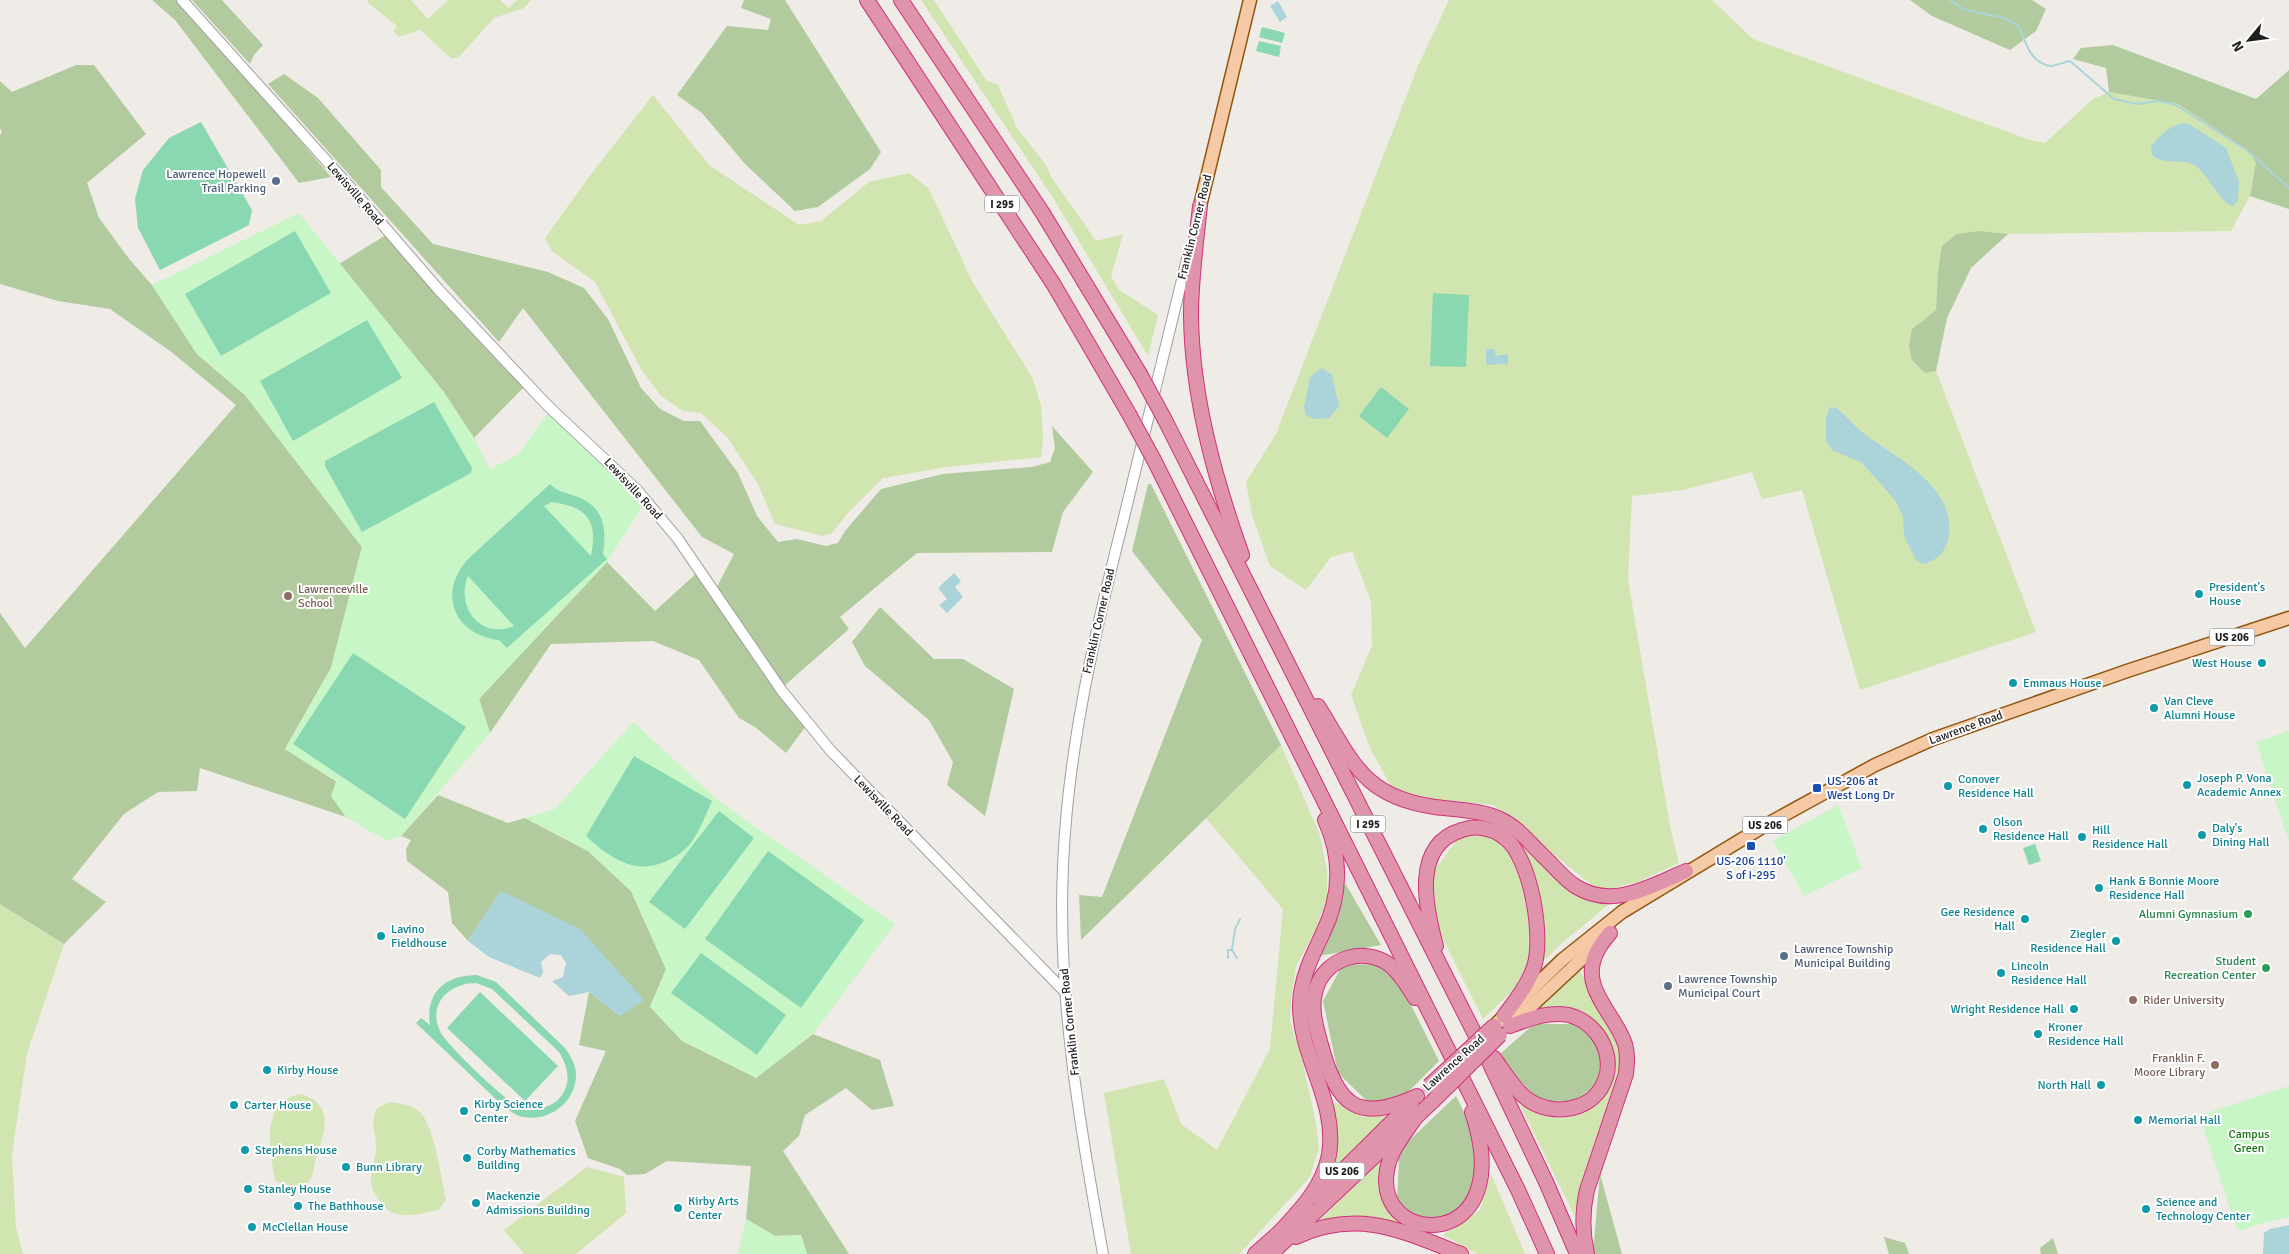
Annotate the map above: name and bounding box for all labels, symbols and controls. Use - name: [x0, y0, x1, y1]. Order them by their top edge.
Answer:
- north arrow: [2224, 15, 2274, 65]
- text: N: [2228, 38, 2248, 54]
- street label: Lewisville Road: [323, 159, 387, 229]
- place label: Lawrence Hopewell Trail Parking: [166, 167, 266, 196]
- street label: Franklin Corner Road: [1175, 173, 1215, 281]
- marker: Lawrence Hopewell Trail Parking: [270, 175, 282, 187]
- road number: I 295: [984, 195, 1020, 212]
- street label: Lewisville Road: [601, 455, 665, 523]
- street label: Franklin Corner Road: [1080, 567, 1118, 675]
- place label: President's House: [2209, 580, 2265, 609]
- place label: Lawrenceville School: [298, 582, 368, 611]
- marker: President's House: [2193, 588, 2205, 600]
- marker: Lawrenceville School: [282, 590, 294, 602]
- road number: US 206: [2210, 628, 2254, 646]
- place label: West House: [2192, 656, 2252, 671]
- marker: West House: [2256, 657, 2268, 669]
- place label: Emmaus House: [2023, 676, 2102, 691]
- marker: Emmaus House: [2007, 677, 2019, 689]
- place label: Van Cleve Alumni House: [2164, 694, 2235, 723]
- marker: Van Cleve Alumni House: [2148, 702, 2160, 714]
- street label: Lawrence Road: [1927, 708, 2005, 748]
- place label: Joseph P. Vona Academic Annex: [2197, 771, 2282, 800]
- street label: Lewisville Road: [850, 772, 916, 840]
- place label: Conover Residence Hall: [1958, 772, 2034, 801]
- place label: US-206 at West Long Dr: [1827, 774, 1895, 803]
- marker: Joseph P. Vona Academic Annex: [2181, 779, 2193, 791]
- marker: Conover Residence Hall: [1942, 780, 1954, 792]
- marker: US-206 at West Long Dr: [1811, 782, 1823, 794]
- place label: Olson Residence Hall: [1993, 815, 2069, 844]
- road number: I 295: [1350, 816, 1386, 832]
- road number: US 206: [1742, 816, 1788, 834]
- place label: Daly's Dining Hall: [2212, 821, 2270, 850]
- marker: Olson Residence Hall: [1977, 823, 1989, 835]
- place label: Hill Residence Hall: [2092, 823, 2168, 852]
- marker: Daly's Dining Hall: [2196, 829, 2208, 841]
- marker: Hill Residence Hall: [2076, 831, 2088, 843]
- marker: US-206 1110' S of I-295: [1745, 840, 1757, 852]
- place label: US-206 1110' S of I-295: [1716, 854, 1786, 883]
- place label: Hank & Bonnie Moore Residence Hall: [2109, 874, 2219, 903]
- marker: Hank & Bonnie Moore Residence Hall: [2093, 882, 2105, 894]
- place label: Gee Residence Hall: [1941, 905, 2015, 934]
- place label: Alumni Gymnasium: [2139, 907, 2238, 922]
- marker: Alumni Gymnasium: [2242, 908, 2254, 920]
- marker: Gee Residence Hall: [2019, 913, 2031, 925]
- place label: Lavino Fieldhouse: [391, 922, 447, 951]
- place label: Ziegler Residence Hall: [2030, 927, 2107, 956]
- marker: Lavino Fieldhouse: [375, 930, 387, 942]
- marker: Ziegler Residence Hall: [2110, 935, 2122, 947]
- place label: Lawrence Township Municipal Building: [1794, 942, 1893, 971]
- marker: Lawrence Township Municipal Building: [1778, 950, 1790, 962]
- place label: Student Recreation Center: [2164, 954, 2257, 983]
- place label: Lincoln Residence Hall: [2011, 959, 2087, 988]
- marker: Student Recreation Center: [2260, 962, 2272, 974]
- marker: Lincoln Residence Hall: [1995, 967, 2007, 979]
- street label: Franklin Corner Road: [1057, 968, 1083, 1076]
- place label: Lawrence Township Municipal Court: [1678, 972, 1777, 1001]
- marker: Lawrence Township Municipal Court: [1662, 980, 1674, 992]
- place label: Rider University: [2143, 993, 2225, 1008]
- marker: Rider University: [2127, 994, 2139, 1006]
- place label: Wright Residence Hall: [1951, 1002, 2064, 1017]
- marker: Wright Residence Hall: [2068, 1003, 2080, 1015]
- place label: Kroner Residence Hall: [2048, 1020, 2124, 1049]
- marker: Kroner Residence Hall: [2032, 1028, 2044, 1040]
- street label: Lawrence Road: [1420, 1032, 1488, 1094]
- place label: Franklin F. Moore Library: [2134, 1051, 2205, 1080]
- marker: Franklin F. Moore Library: [2209, 1059, 2221, 1071]
- place label: Kirby House: [277, 1063, 339, 1078]
- marker: Kirby House: [261, 1064, 273, 1076]
- place label: North Hall: [2037, 1078, 2091, 1093]
- marker: North Hall: [2095, 1079, 2107, 1091]
- place label: Kirby Science Center: [474, 1097, 543, 1126]
- place label: Carter House: [244, 1098, 311, 1113]
- marker: Carter House: [228, 1099, 240, 1111]
- marker: Kirby Science Center: [458, 1105, 470, 1117]
- place label: Memorial Hall: [2148, 1113, 2221, 1128]
- marker: Memorial Hall: [2132, 1114, 2144, 1126]
- park label: Campus Green: [2229, 1127, 2270, 1156]
- place label: Stephens House: [255, 1143, 337, 1158]
- marker: Stephens House: [239, 1144, 251, 1156]
- place label: Corby Mathematics Building: [477, 1144, 576, 1173]
- marker: Corby Mathematics Building: [461, 1152, 473, 1164]
- place label: Bunn Library: [356, 1160, 422, 1175]
- marker: Bunn Library: [340, 1161, 352, 1173]
- road number: US 206: [1320, 1162, 1364, 1180]
- place label: Stanley House: [258, 1182, 331, 1197]
- marker: Stanley House: [242, 1183, 254, 1195]
- place label: Mackenzie Admissions Building: [486, 1189, 590, 1218]
- place label: Kirby Arts Center: [688, 1194, 739, 1223]
- place label: Science and Technology Center: [2156, 1195, 2251, 1224]
- marker: Mackenzie Admissions Building: [470, 1197, 482, 1209]
- place label: The Bathhouse: [308, 1199, 384, 1214]
- marker: The Bathhouse: [292, 1200, 304, 1212]
- marker: Kirby Arts Center: [672, 1202, 684, 1214]
- marker: Science and Technology Center: [2140, 1203, 2152, 1215]
- place label: McClellan House: [262, 1220, 348, 1235]
- marker: McClellan House: [246, 1221, 258, 1233]

